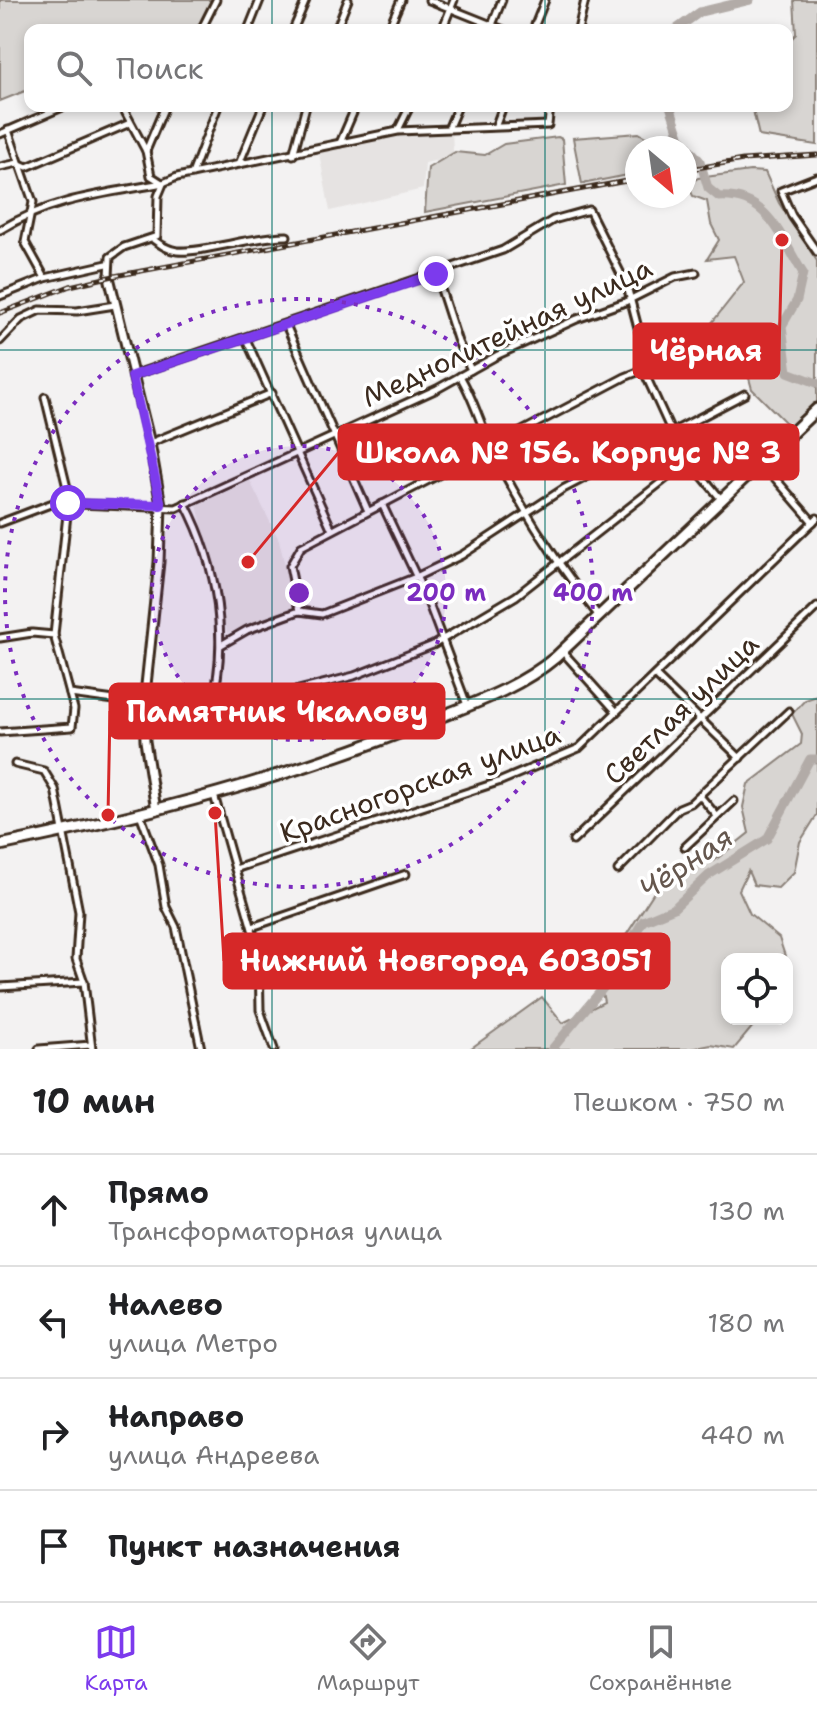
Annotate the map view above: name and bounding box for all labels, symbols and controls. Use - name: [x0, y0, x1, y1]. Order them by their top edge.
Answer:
- search box: [24, 24, 793, 112]
- icon: search: [52, 46, 96, 90]
- text: Поиск: [116, 48, 204, 89]
- north arrow: [625, 136, 697, 208]
- street label: Меднолитейная улица: [356, 248, 658, 416]
- route end: [418, 256, 454, 292]
- callout: Чёрная: [634, 324, 779, 378]
- text: Чёрная: [650, 330, 763, 371]
- callout: Школа № 156. Корпус № 3: [339, 425, 798, 479]
- text: Школа № 156. Корпус № 3: [355, 432, 781, 473]
- route start: [50, 485, 86, 521]
- text: 200 m: [406, 577, 486, 609]
- text: 400 m: [553, 577, 633, 609]
- centre of rings: [285, 579, 313, 607]
- street label: Светлая улица: [595, 625, 767, 793]
- callout: Памятник Чкалову: [110, 684, 444, 738]
- text: Памятник Чкалову: [126, 691, 428, 732]
- street label: Красногорская улица: [274, 715, 566, 851]
- water label: Чёрная: [631, 816, 741, 909]
- callout: Нижний Новгород 603051: [224, 934, 669, 988]
- text: Нижний Новгород 603051: [240, 940, 652, 981]
- map controls: [721, 953, 793, 1025]
- button: locate: [721, 953, 793, 1025]
- text: 10 мин: [32, 1078, 156, 1124]
- text: Пешком · 750 m: [574, 1084, 785, 1119]
- text: Прямо: [108, 1172, 209, 1213]
- icon: ahead: [32, 1188, 76, 1232]
- text: 130 m: [708, 1193, 785, 1228]
- text: Трансформаторная улица: [108, 1213, 442, 1248]
- text: Налево: [108, 1284, 223, 1325]
- icon: left: [32, 1300, 76, 1344]
- text: 180 m: [707, 1305, 785, 1340]
- text: улица Метро: [108, 1325, 278, 1360]
- text: Направо: [108, 1396, 244, 1437]
- icon: right: [32, 1412, 76, 1456]
- text: 440 m: [700, 1417, 785, 1452]
- text: улица Андреева: [108, 1437, 319, 1472]
- icon: arrive: [32, 1524, 76, 1568]
- text: Пункт назначения: [108, 1526, 400, 1567]
- tab: Карта: [85, 1620, 148, 1697]
- tab: Маршрут: [317, 1620, 419, 1697]
- tab: Сохранённые: [589, 1620, 732, 1697]

